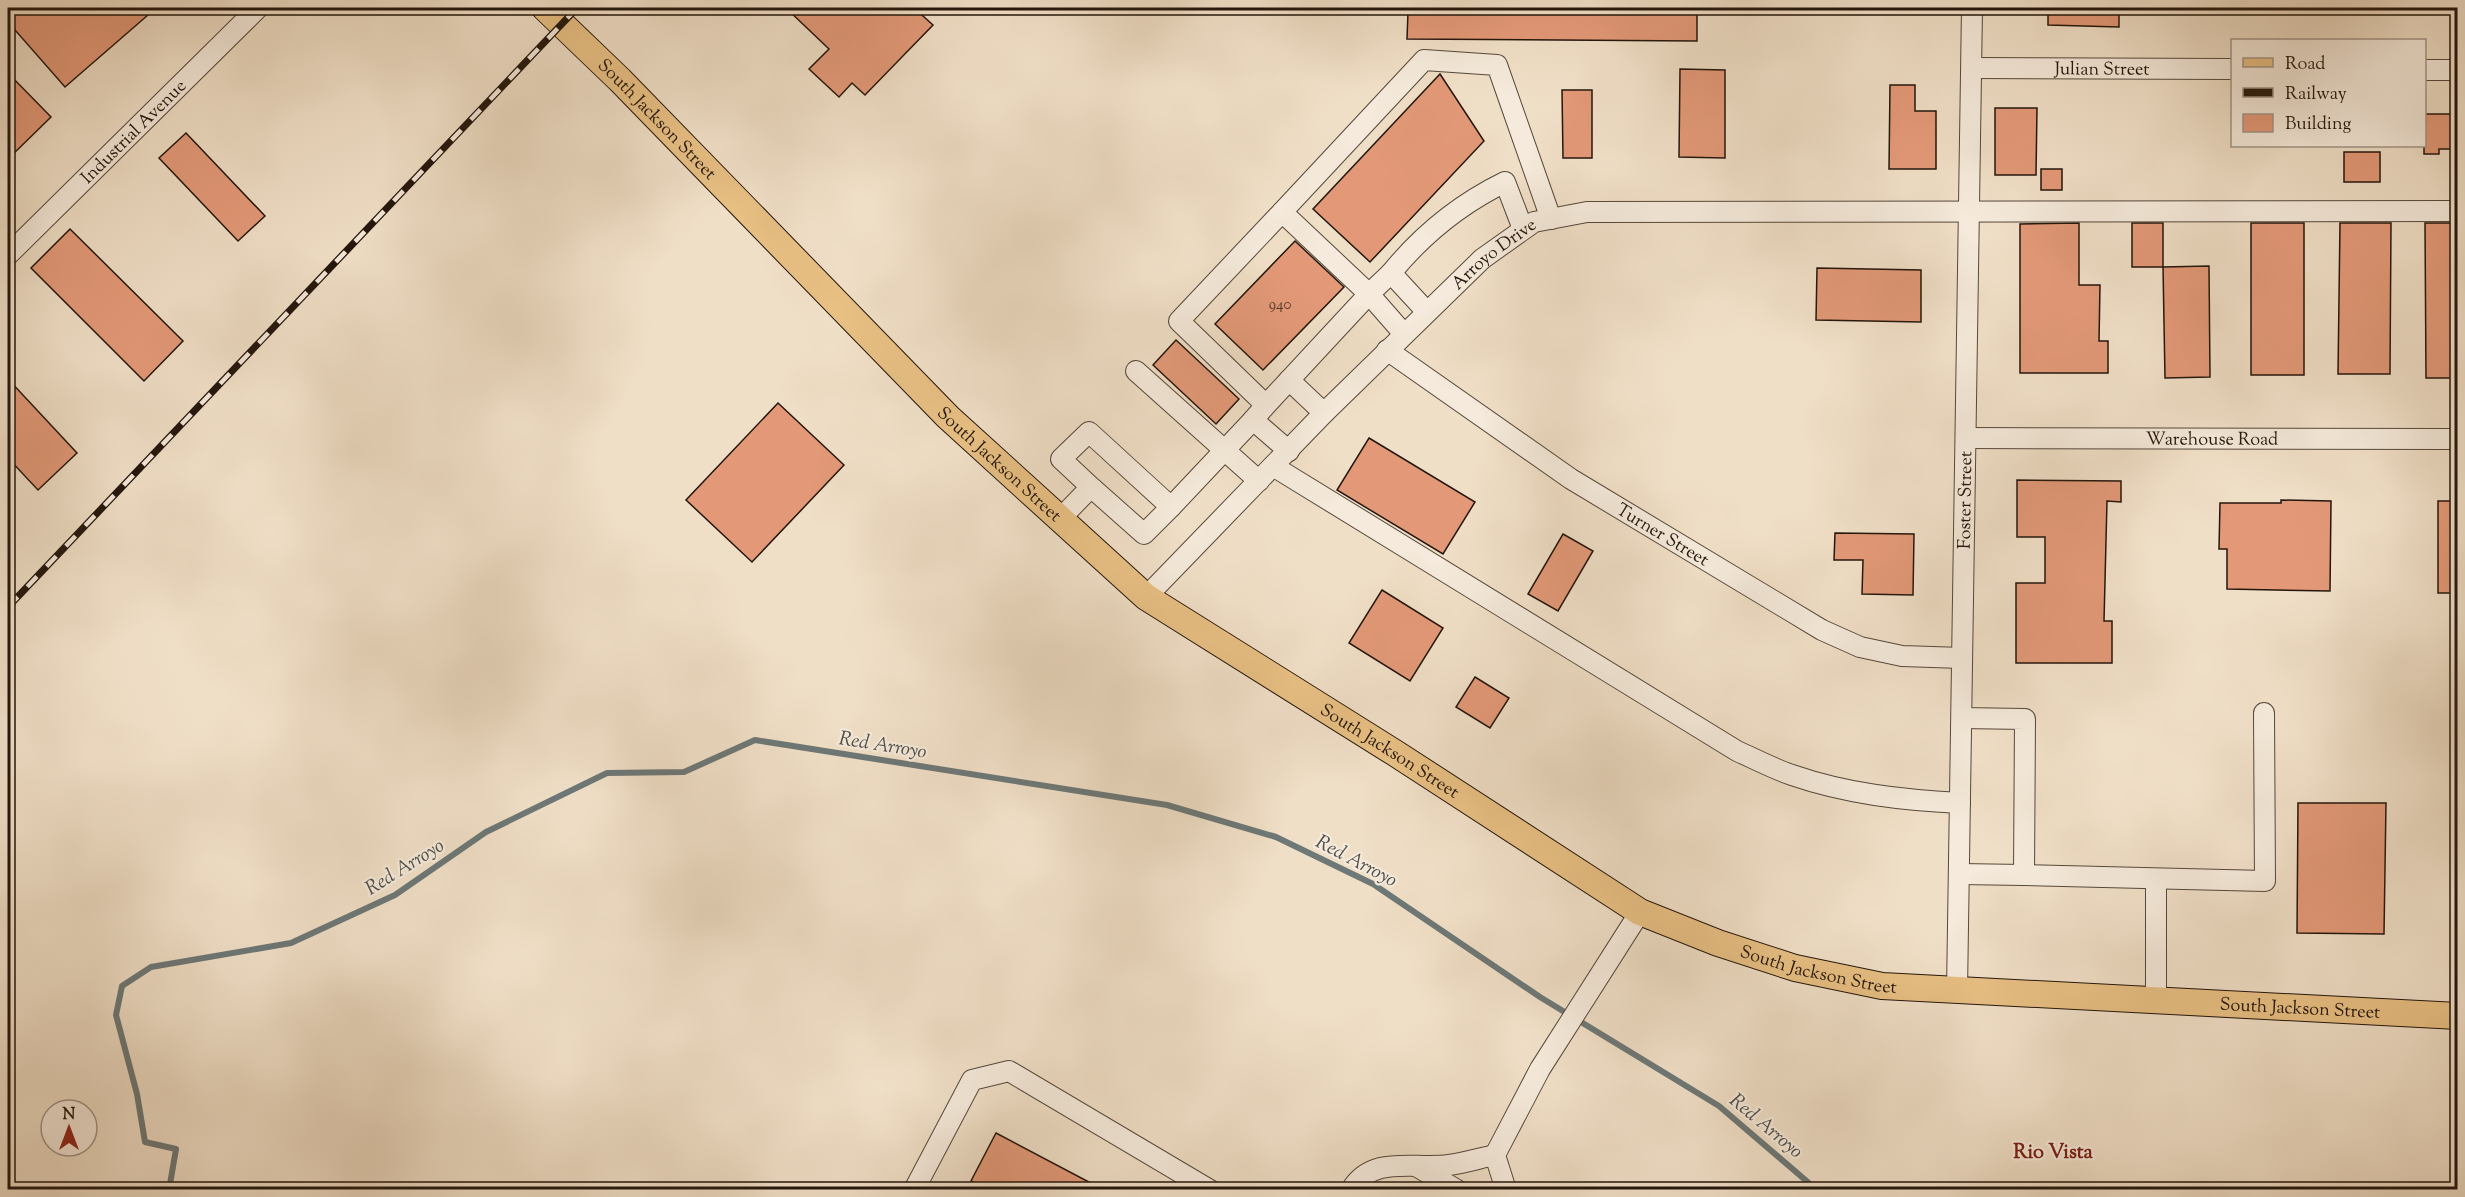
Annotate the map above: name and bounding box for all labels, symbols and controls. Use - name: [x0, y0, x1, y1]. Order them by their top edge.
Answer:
- legend: [2231, 39, 2426, 147]
- text: Road: [2285, 52, 2325, 78]
- street label: South Jackson Street: [591, 54, 722, 187]
- street label: Julian Street: [2053, 57, 2150, 84]
- street label: Industrial Avenue: [76, 75, 193, 191]
- text: Railway: [2285, 82, 2347, 108]
- text: Building: [2285, 112, 2351, 138]
- street label: Arroyo Drive: [1446, 213, 1543, 297]
- house number: 940: [1269, 295, 1291, 316]
- street label: South Jackson Street: [930, 402, 1066, 529]
- street label: Warehouse Road: [2146, 427, 2278, 454]
- street label: Foster Street: [1953, 451, 1980, 549]
- street label: Turner Street: [1611, 498, 1713, 574]
- street label: South Jackson Street: [1314, 698, 1464, 806]
- water label: Red Arroyo: [837, 725, 929, 768]
- water label: Red Arroyo: [1310, 829, 1402, 896]
- water label: Red Arroyo: [360, 832, 451, 904]
- street label: South Jackson Street: [1736, 940, 1897, 1002]
- street label: South Jackson Street: [2219, 993, 2381, 1027]
- water label: Red Arroyo: [1722, 1087, 1809, 1167]
- north arrow: [39, 1098, 99, 1158]
- text: N: [63, 1104, 76, 1127]
- district label: Rio Vista: [2013, 1139, 2094, 1168]

